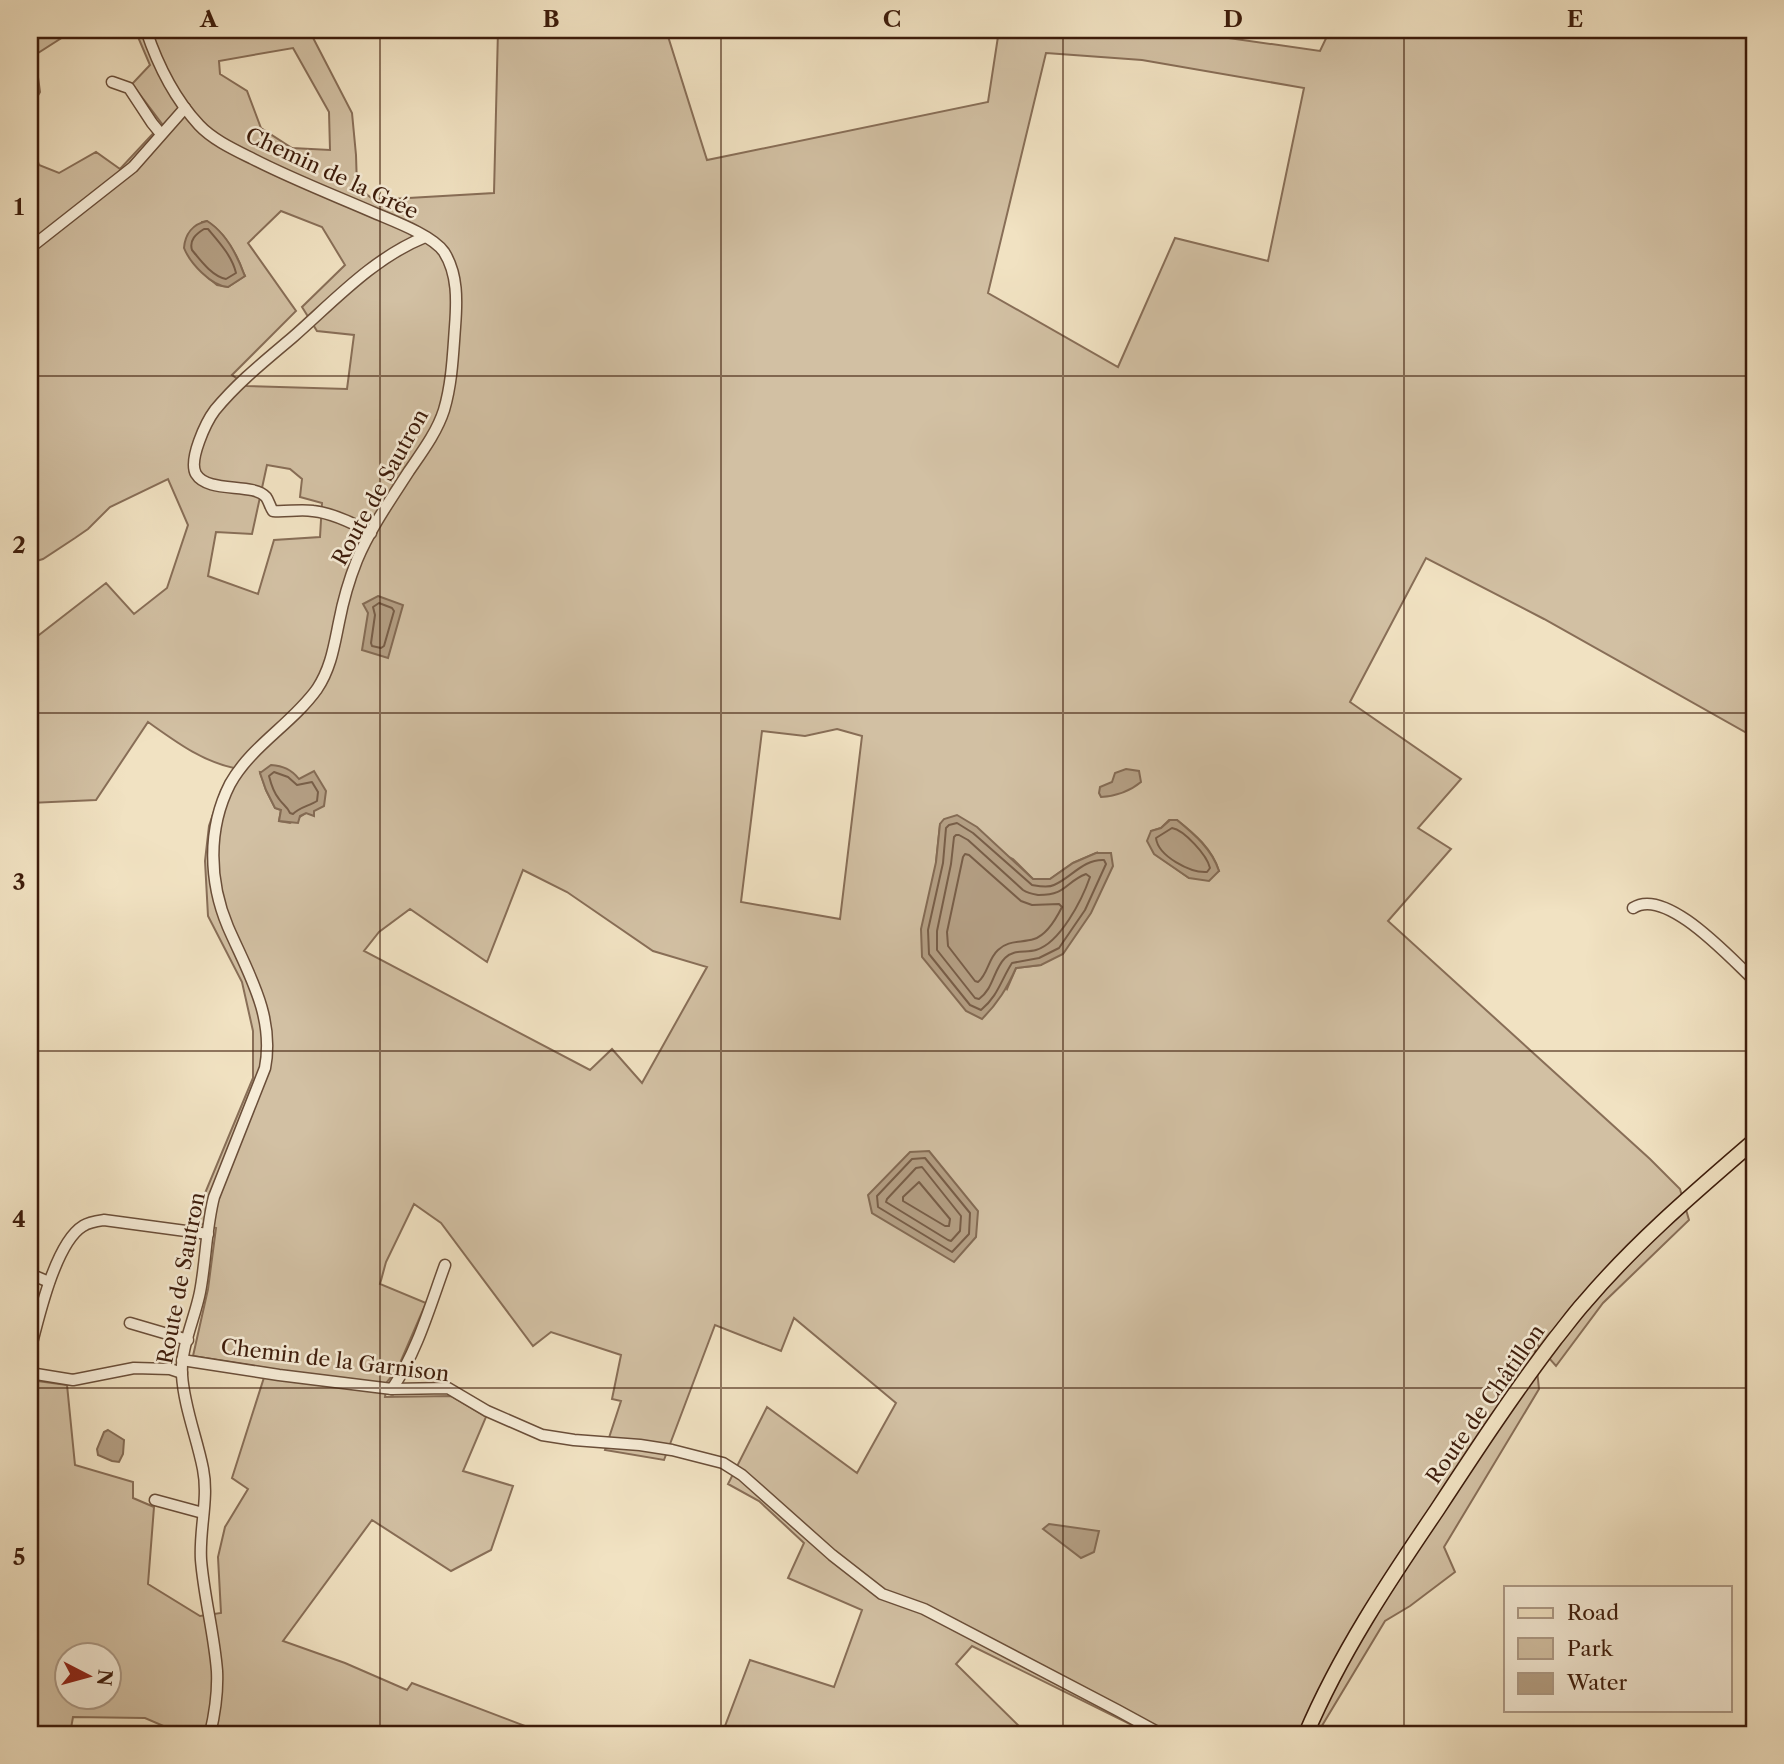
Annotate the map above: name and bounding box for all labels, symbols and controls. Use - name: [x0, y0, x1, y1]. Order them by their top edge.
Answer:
- text: A: [199, 5, 219, 33]
- text: B: [542, 5, 560, 33]
- text: C: [883, 5, 901, 33]
- text: D: [1223, 5, 1243, 33]
- text: E: [1567, 5, 1583, 33]
- street label: Chemin de la Grée: [242, 122, 422, 224]
- text: 1: [14, 193, 25, 221]
- street label: Route de Sautron: [327, 405, 433, 569]
- text: 2: [12, 531, 26, 559]
- text: 3: [13, 868, 26, 896]
- street label: Route de Sautron: [152, 1190, 210, 1366]
- text: 4: [12, 1205, 26, 1233]
- street label: Route de Châtillon: [1421, 1320, 1549, 1488]
- street label: Chemin de la Garnison: [219, 1334, 451, 1386]
- text: 5: [13, 1543, 25, 1571]
- legend: [1504, 1586, 1732, 1712]
- text: Road: [1567, 1600, 1619, 1625]
- text: Park: [1567, 1636, 1613, 1661]
- north arrow: [52, 1642, 122, 1712]
- text: N: [92, 1668, 117, 1687]
- text: Water: [1566, 1670, 1627, 1695]

